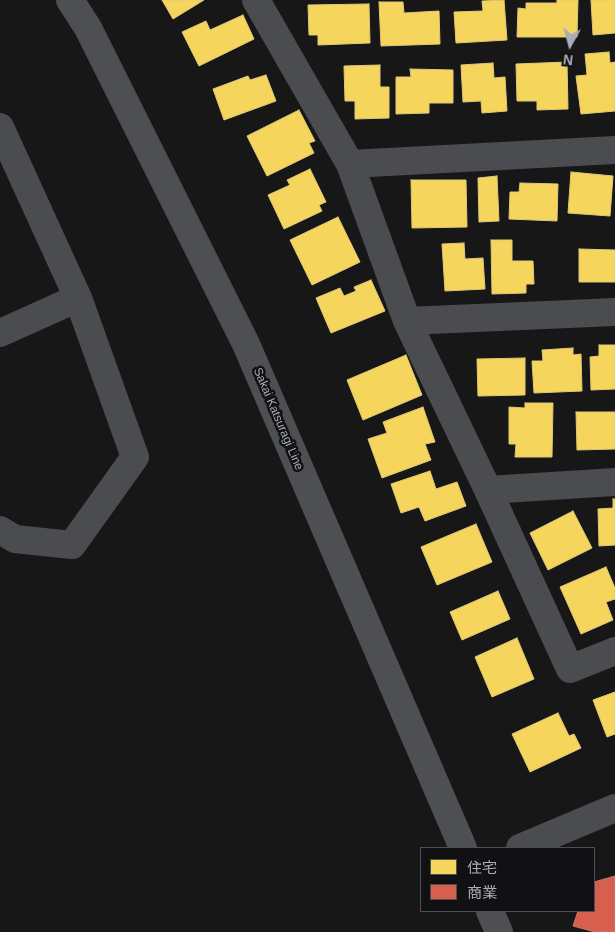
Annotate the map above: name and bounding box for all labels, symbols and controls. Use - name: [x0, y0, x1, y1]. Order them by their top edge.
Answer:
- north arrow: [545, 20, 595, 70]
- text: N: [562, 51, 574, 68]
- street label: Sakai Katsuragi Line: [250, 366, 306, 472]
- legend: [420, 847, 595, 912]
- text: 住宅: [467, 859, 497, 876]
- text: 商業: [467, 884, 497, 901]

